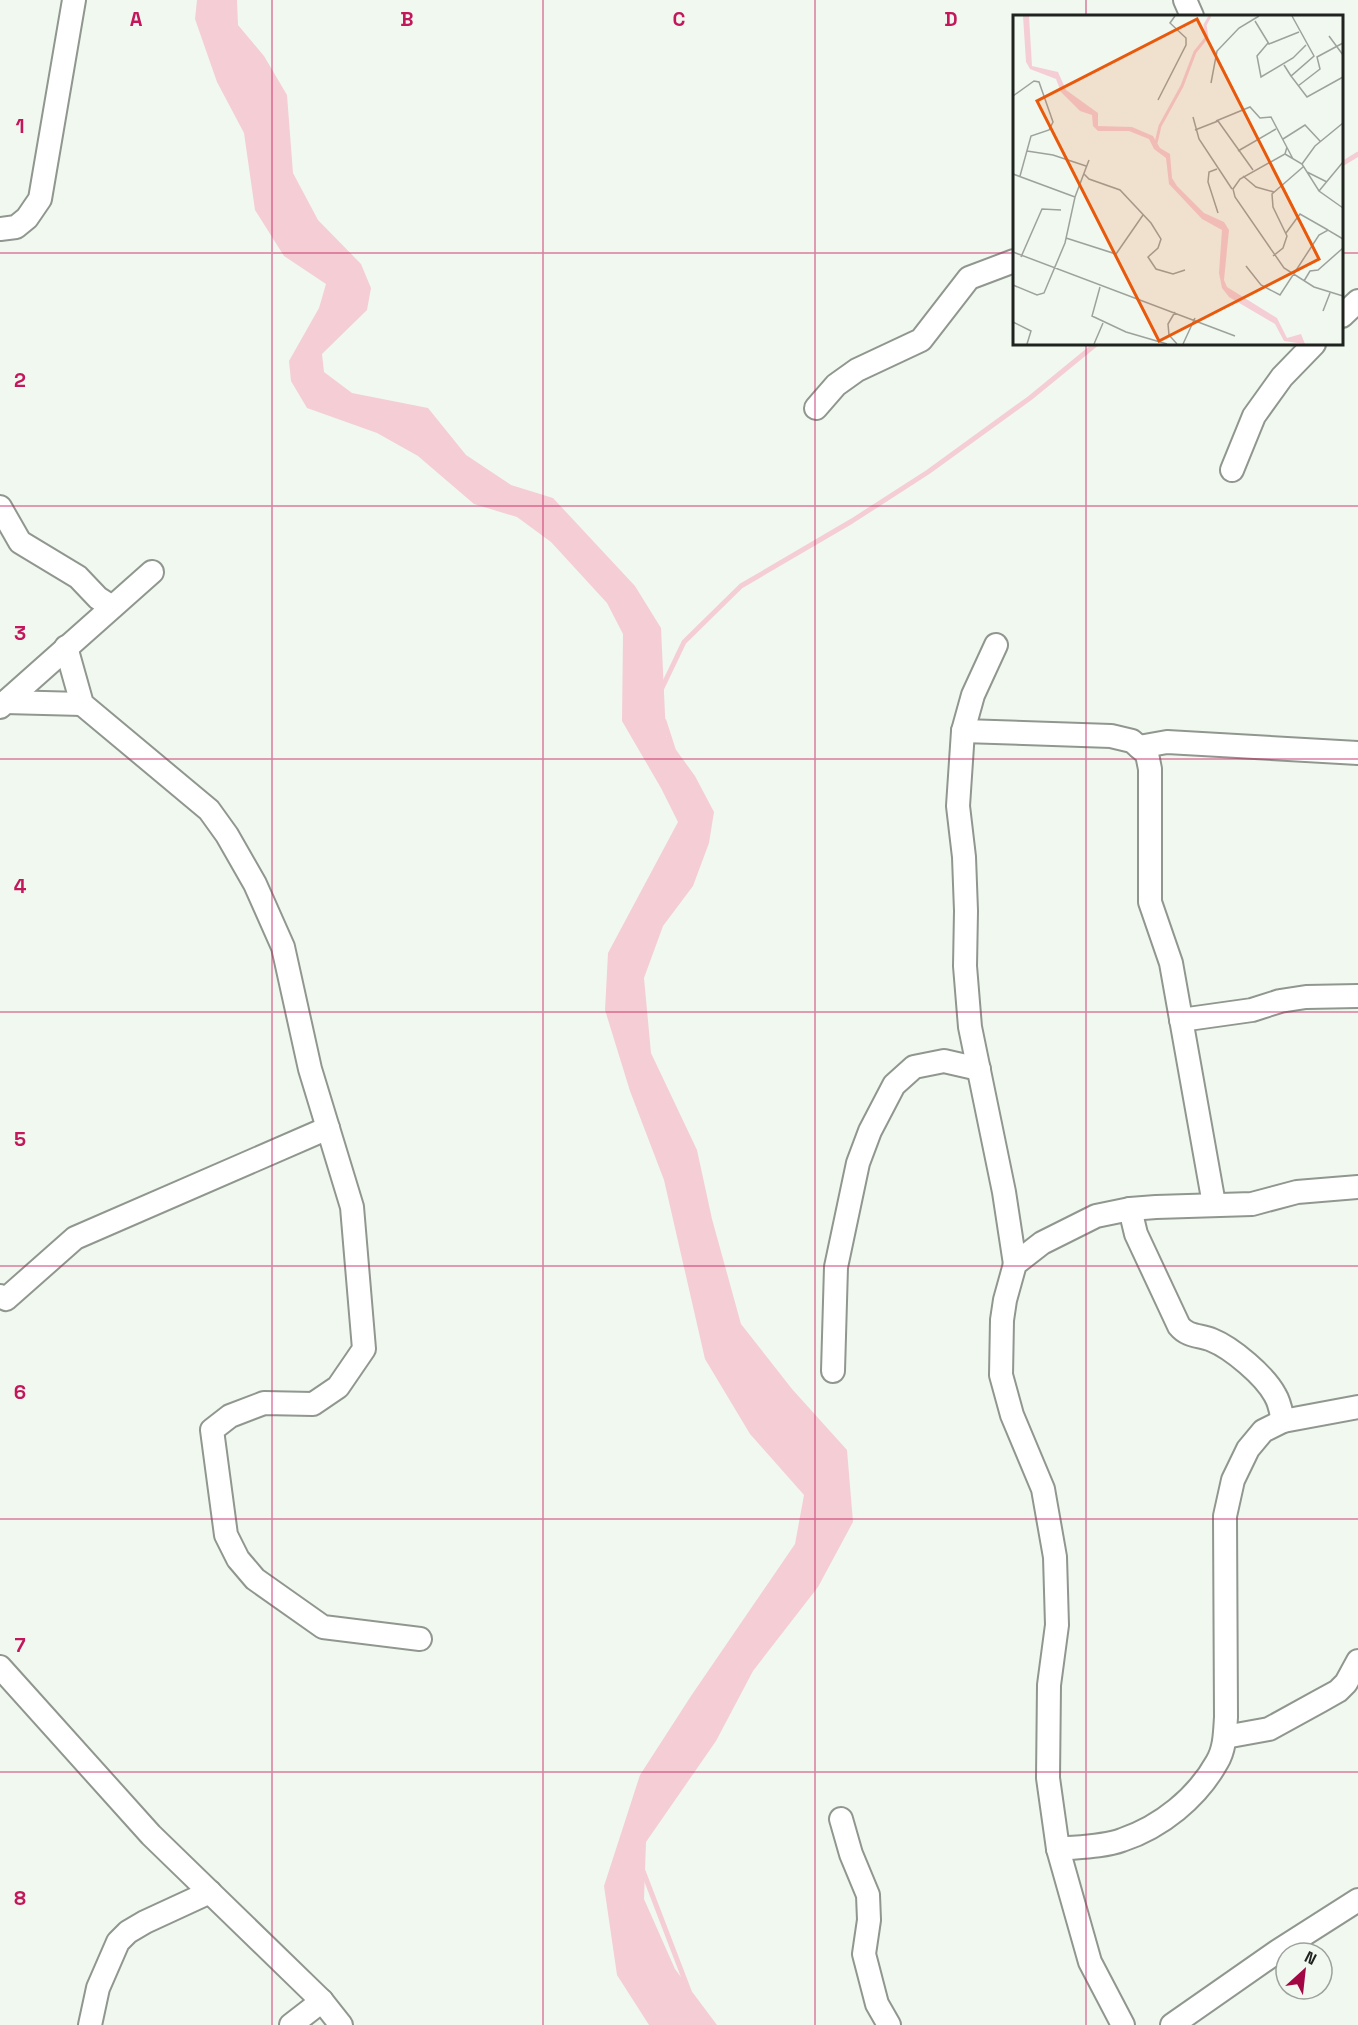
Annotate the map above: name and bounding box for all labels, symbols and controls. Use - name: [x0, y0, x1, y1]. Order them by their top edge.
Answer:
- text: A: [130, 6, 143, 32]
- text: B: [400, 6, 414, 32]
- text: C: [673, 6, 686, 32]
- text: D: [944, 6, 958, 32]
- inset map: [1013, 15, 1343, 345]
- text: 1: [15, 113, 25, 139]
- text: 2: [14, 367, 26, 393]
- text: 3: [14, 620, 26, 646]
- text: 4: [14, 873, 27, 899]
- text: 5: [14, 1126, 26, 1152]
- text: 6: [14, 1379, 26, 1405]
- text: 7: [14, 1632, 26, 1658]
- text: 8: [14, 1885, 26, 1911]
- north arrow: [1274, 1941, 1334, 2001]
- text: N: [1301, 1946, 1320, 1970]

